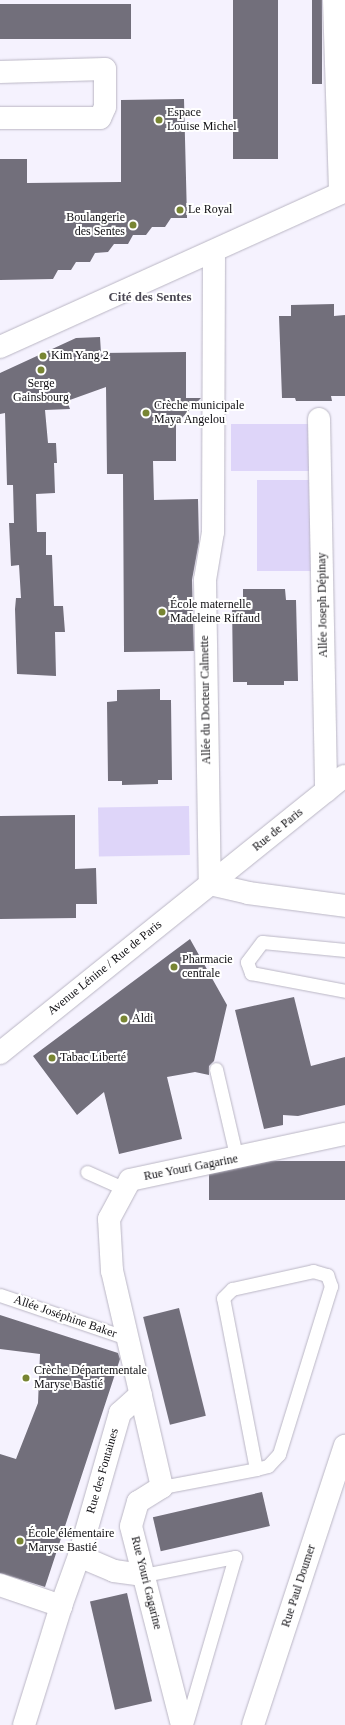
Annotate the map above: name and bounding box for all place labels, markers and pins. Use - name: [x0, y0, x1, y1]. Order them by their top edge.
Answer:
- place label: Espace Louise Michel: [167, 106, 237, 134]
- marker: Espace Louise Michel: [154, 115, 164, 125]
- place label: Le Royal: [188, 203, 232, 217]
- marker: Le Royal: [175, 205, 185, 215]
- place label: Boulangerie des Sentes: [66, 211, 125, 239]
- marker: Boulangerie des Sentes: [128, 220, 138, 230]
- place label: Kim Yang 2: [51, 349, 109, 363]
- marker: Kim Yang 2: [38, 351, 48, 361]
- marker: Serge Gainsbourg: [36, 365, 46, 375]
- place label: Serge Gainsbourg: [13, 377, 69, 405]
- place label: Crèche municipale Maya Angelou: [154, 399, 244, 427]
- marker: Crèche municipale Maya Angelou: [141, 408, 151, 418]
- place label: École maternelle Madeleine Riffaud: [170, 598, 260, 626]
- marker: École maternelle Madeleine Riffaud: [157, 607, 167, 617]
- place label: Pharmacie centrale: [182, 953, 233, 981]
- marker: Pharmacie centrale: [169, 962, 179, 972]
- place label: Aldi: [132, 1012, 153, 1026]
- marker: Aldi: [119, 1014, 129, 1024]
- place label: Tabac Liberté: [60, 1051, 126, 1065]
- marker: Tabac Liberté: [47, 1053, 57, 1063]
- place label: Crèche Départementale Maryse Bastié: [34, 1364, 147, 1392]
- marker: Crèche Départementale Maryse Bastié: [21, 1373, 31, 1383]
- place label: École élémentaire Maryse Bastié: [28, 1527, 114, 1555]
- marker: École élémentaire Maryse Bastié: [15, 1536, 25, 1546]

